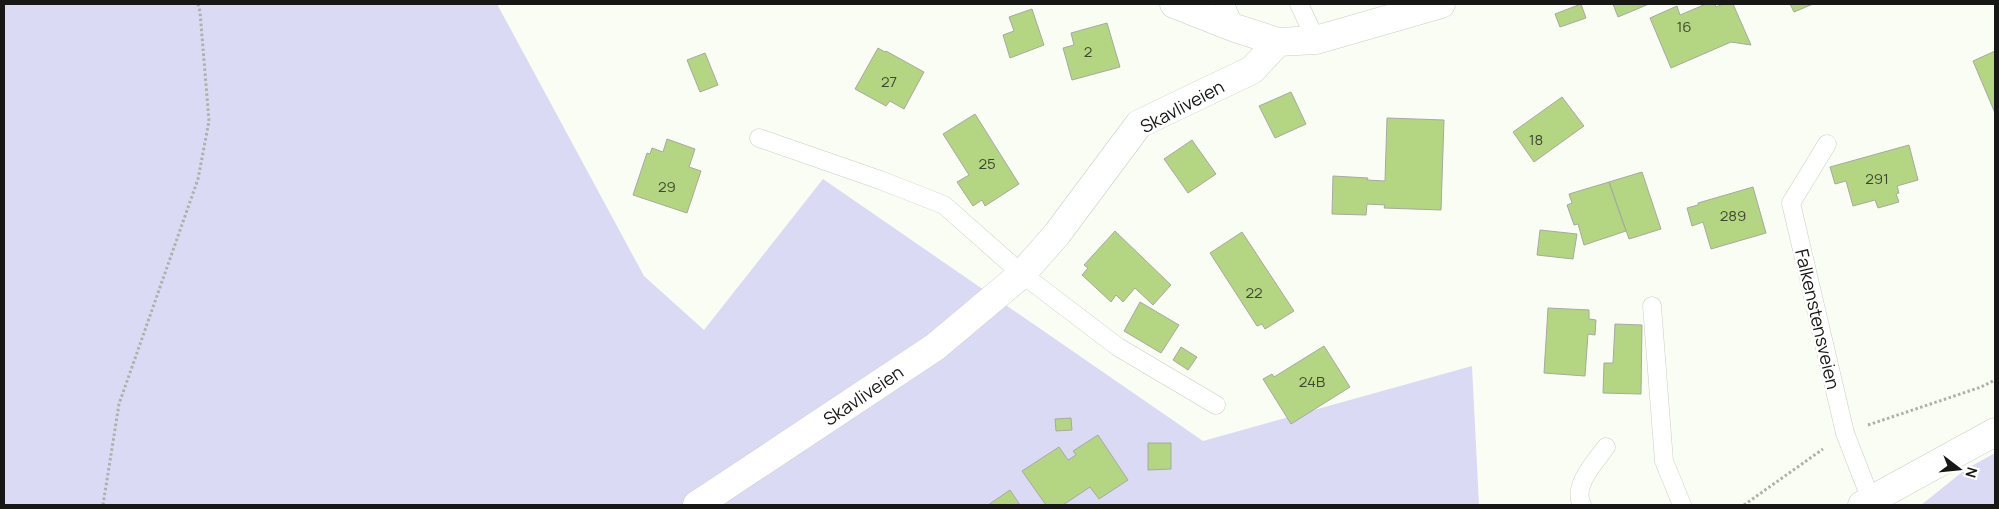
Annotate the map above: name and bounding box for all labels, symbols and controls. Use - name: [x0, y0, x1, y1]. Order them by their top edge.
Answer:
- house number: 16: [1676, 16, 1692, 37]
- house number: 2: [1084, 41, 1092, 62]
- house number: 27: [881, 71, 897, 92]
- street label: Skavliveien: [1136, 74, 1228, 138]
- house number: 18: [1529, 129, 1543, 150]
- house number: 25: [978, 153, 996, 174]
- house number: 291: [1865, 168, 1889, 189]
- house number: 29: [658, 176, 676, 197]
- house number: 289: [1720, 205, 1746, 226]
- street label: Falkenstensveien: [1790, 246, 1846, 392]
- house number: 22: [1245, 282, 1263, 303]
- street label: Skavliveien: [818, 359, 908, 431]
- house number: 24B: [1299, 371, 1325, 392]
- north arrow: [1934, 444, 1984, 494]
- text: N: [1961, 465, 1982, 480]

